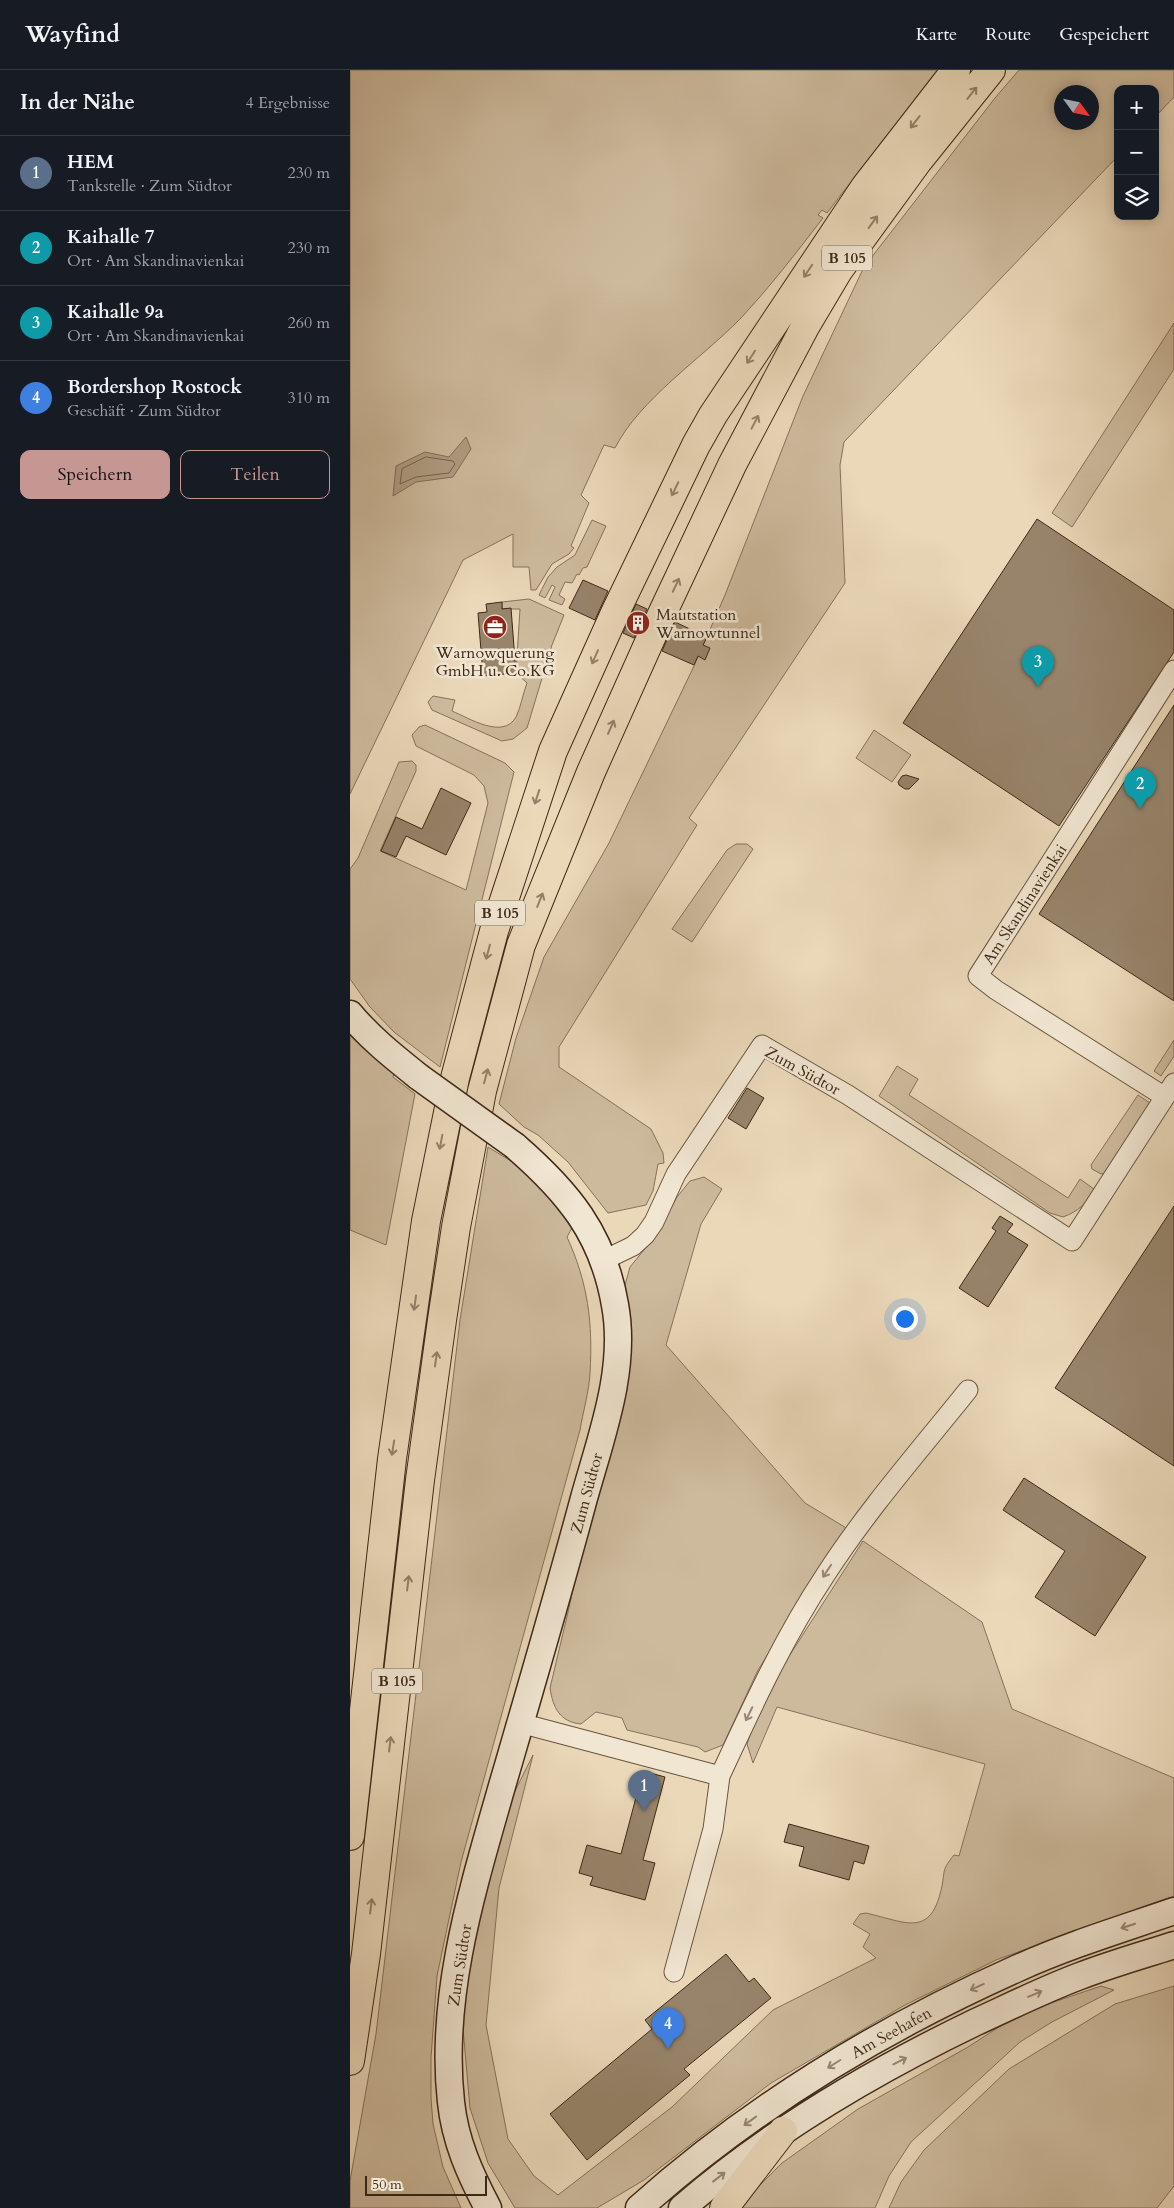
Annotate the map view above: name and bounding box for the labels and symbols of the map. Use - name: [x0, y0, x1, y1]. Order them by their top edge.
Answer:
- north arrow: [1054, 85, 1099, 130]
- one-way arrow: [966, 87, 977, 100]
- one-way arrow: [909, 115, 920, 128]
- one-way arrow: [868, 216, 878, 230]
- road number: B 105: [822, 246, 872, 270]
- one-way arrow: [803, 264, 813, 278]
- one-way arrow: [746, 350, 756, 364]
- one-way arrow: [751, 415, 760, 430]
- one-way arrow: [670, 481, 679, 496]
- one-way arrow: [671, 578, 681, 593]
- place label: Mautstation Warnowtunnel: [655, 604, 760, 644]
- building icon: Mautstation Warnowtunnel: [625, 610, 651, 636]
- office icon: Warnowquerung GmbH u. Co.KG: [482, 614, 508, 640]
- place label: Warnowquerung GmbH u. Co.KG: [435, 642, 555, 682]
- pin: 3: [1022, 646, 1054, 687]
- one-way arrow: [590, 649, 600, 664]
- one-way arrow: [607, 720, 617, 735]
- pin: 2: [1124, 768, 1156, 809]
- one-way arrow: [532, 789, 541, 805]
- street label: Am Skandinavienkai: [978, 840, 1072, 969]
- one-way arrow: [535, 893, 545, 908]
- road number: B 105: [475, 900, 525, 926]
- one-way arrow: [483, 944, 492, 960]
- street label: Zum Südtor: [761, 1041, 844, 1101]
- one-way arrow: [482, 1068, 492, 1084]
- one-way arrow: [436, 1134, 445, 1150]
- one-way arrow: [410, 1294, 420, 1310]
- your location: [892, 1306, 918, 1332]
- one-way arrow: [432, 1352, 442, 1368]
- one-way arrow: [388, 1440, 398, 1456]
- street label: Zum Südtor: [566, 1450, 608, 1536]
- one-way arrow: [822, 1564, 832, 1578]
- one-way arrow: [403, 1575, 413, 1591]
- road number: B 105: [372, 1668, 422, 1694]
- one-way arrow: [744, 1706, 753, 1721]
- one-way arrow: [385, 1736, 395, 1752]
- pin: 1: [628, 1770, 660, 1811]
- one-way arrow: [366, 1898, 376, 1914]
- street label: Zum Südtor: [443, 1922, 477, 2008]
- one-way arrow: [1120, 1922, 1136, 1931]
- one-way arrow: [970, 1983, 985, 1993]
- one-way arrow: [1027, 1989, 1042, 1999]
- street label: Am Seehafen: [847, 2002, 936, 2064]
- pin: 4: [652, 2008, 684, 2049]
- one-way arrow: [892, 2056, 907, 2066]
- one-way arrow: [828, 2060, 842, 2070]
- one-way arrow: [743, 2116, 757, 2126]
- one-way arrow: [712, 2172, 725, 2183]
- scale bar: [365, 2173, 488, 2196]

